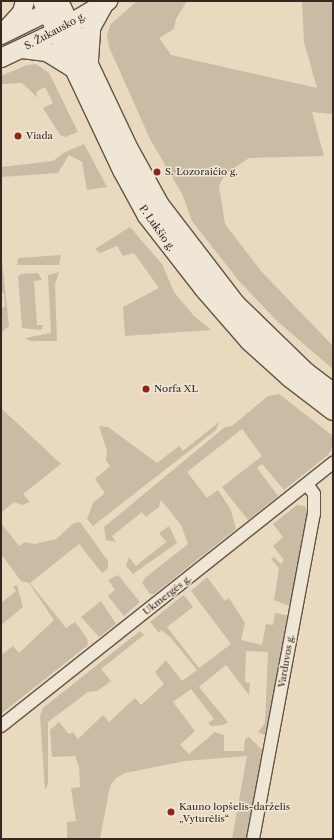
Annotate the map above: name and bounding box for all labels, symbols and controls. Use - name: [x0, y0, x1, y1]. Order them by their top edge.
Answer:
- street label: S. Žukausko g.: [22, 10, 88, 52]
- place label: Viada: [26, 130, 53, 142]
- marker: Viada: [13, 131, 23, 141]
- place label: S. Lozoraičio g.: [165, 166, 238, 178]
- marker: S. Lozoraičio g.: [152, 167, 162, 177]
- street label: P. Lukšio g.: [137, 203, 177, 253]
- place label: Norfa XL: [154, 383, 198, 395]
- marker: Norfa XL: [141, 384, 151, 394]
- street label: Ukmergės g.: [140, 572, 194, 618]
- street label: Varduvos g.: [275, 633, 297, 689]
- place label: Kauno lopšelis-darželis „Vyturėlis“: [179, 800, 290, 824]
- marker: Kauno lopšelis-darželis „Vyturėlis“: [166, 807, 176, 817]

